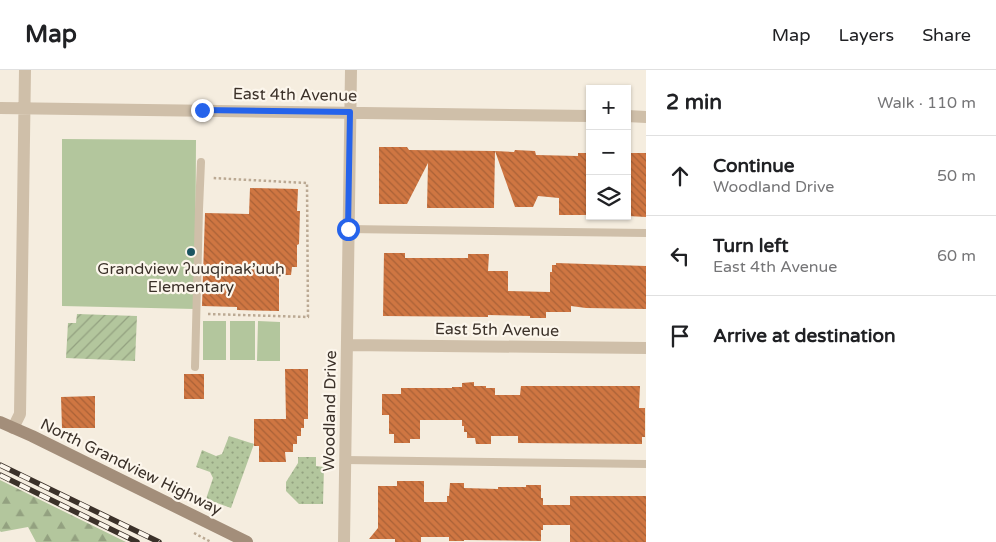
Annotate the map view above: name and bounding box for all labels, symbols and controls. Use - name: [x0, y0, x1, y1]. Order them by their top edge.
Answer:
- text: Map: [25, 20, 77, 49]
- text: Map: [772, 24, 811, 46]
- text: Layers: [839, 24, 894, 46]
- text: Share: [922, 24, 971, 46]
- street label: East 4th Avenue: [233, 84, 357, 106]
- map controls: [586, 85, 631, 220]
- button: +: [586, 85, 631, 130]
- text: 2 min: [666, 90, 722, 115]
- text: Walk · 110 m: [877, 93, 976, 113]
- route end: [191, 99, 214, 122]
- button: −: [586, 130, 631, 175]
- text: Continue: [713, 155, 795, 177]
- icon: ahead: [666, 162, 694, 190]
- text: 50 m: [937, 166, 976, 186]
- button: layers: [586, 175, 631, 220]
- text: Woodland Drive: [713, 177, 834, 197]
- route start: [337, 218, 360, 241]
- text: Turn left: [713, 235, 789, 257]
- icon: left: [666, 242, 694, 270]
- marker: Grandview ʔuuqinak’uuḥ Elementary: [185, 246, 197, 258]
- text: 60 m: [937, 246, 976, 266]
- text: East 4th Avenue: [713, 257, 837, 277]
- place label: Grandview ʔuuqinak’uuḥ Elementary: [97, 259, 285, 297]
- street label: East 5th Avenue: [435, 319, 559, 341]
- icon: arrive: [666, 322, 694, 350]
- text: Arrive at destination: [713, 325, 896, 347]
- street label: Woodland Drive: [319, 350, 341, 472]
- street label: North Grandview Highway: [37, 414, 225, 520]

